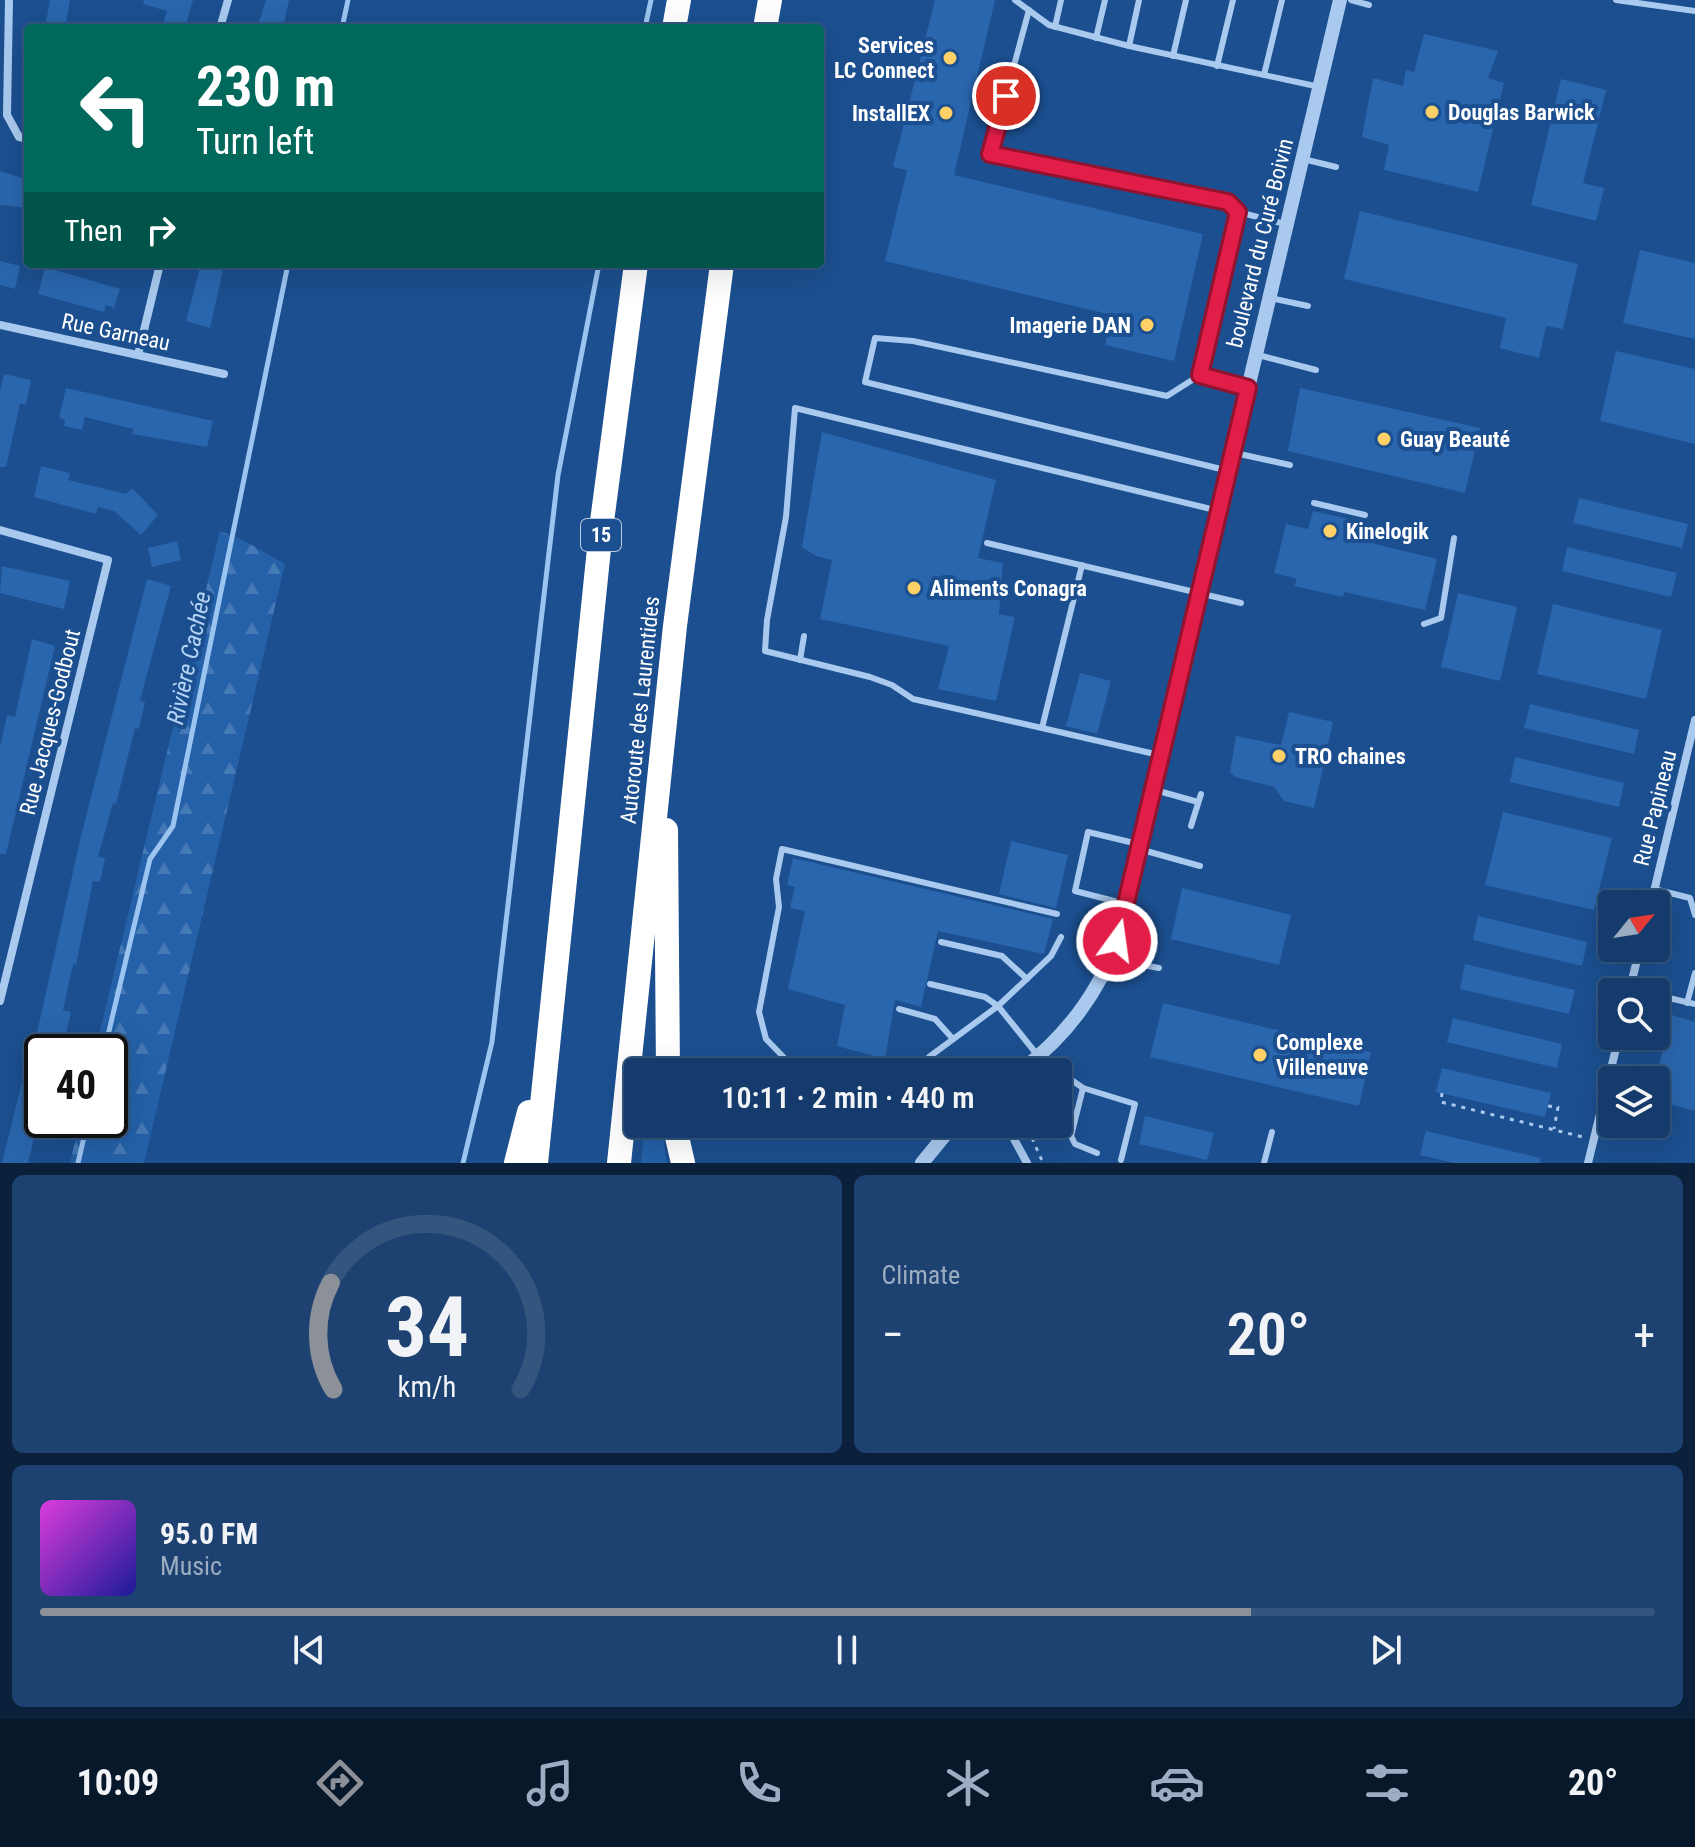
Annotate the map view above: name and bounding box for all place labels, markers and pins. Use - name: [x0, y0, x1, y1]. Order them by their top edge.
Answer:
- place label: Services LC Connect: [834, 33, 934, 83]
- marker: Services LC Connect: [941, 49, 959, 67]
- pin: [972, 62, 1040, 130]
- place label: Douglas Barwick: [1448, 100, 1595, 125]
- place label: InstallEX: [852, 101, 930, 126]
- marker: Douglas Barwick: [1423, 103, 1441, 121]
- marker: InstallEX: [937, 104, 955, 122]
- place label: Imagerie DAN: [1010, 313, 1131, 338]
- marker: Imagerie DAN: [1138, 316, 1156, 334]
- place label: Guay Beauté: [1400, 427, 1510, 452]
- marker: Guay Beauté: [1375, 430, 1393, 448]
- place label: Kinelogik: [1346, 519, 1429, 544]
- marker: Kinelogik: [1321, 522, 1339, 540]
- place label: Aliments Conagra: [930, 576, 1087, 601]
- marker: Aliments Conagra: [905, 579, 923, 597]
- place label: TRO chaines: [1295, 744, 1406, 769]
- marker: TRO chaines: [1270, 747, 1288, 765]
- place label: Complexe Villeneuve: [1276, 1030, 1368, 1080]
- marker: Complexe Villeneuve: [1251, 1046, 1269, 1064]

